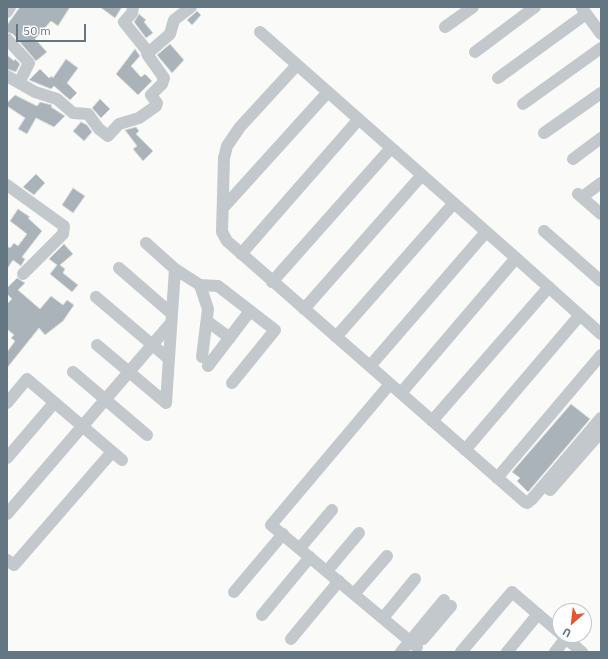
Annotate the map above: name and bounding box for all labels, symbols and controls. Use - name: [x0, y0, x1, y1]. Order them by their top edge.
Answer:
- scale bar: [18, 16, 88, 42]
- text: 50 m: [23, 23, 51, 38]
- north arrow: [552, 603, 592, 643]
- text: U: [560, 625, 574, 641]

